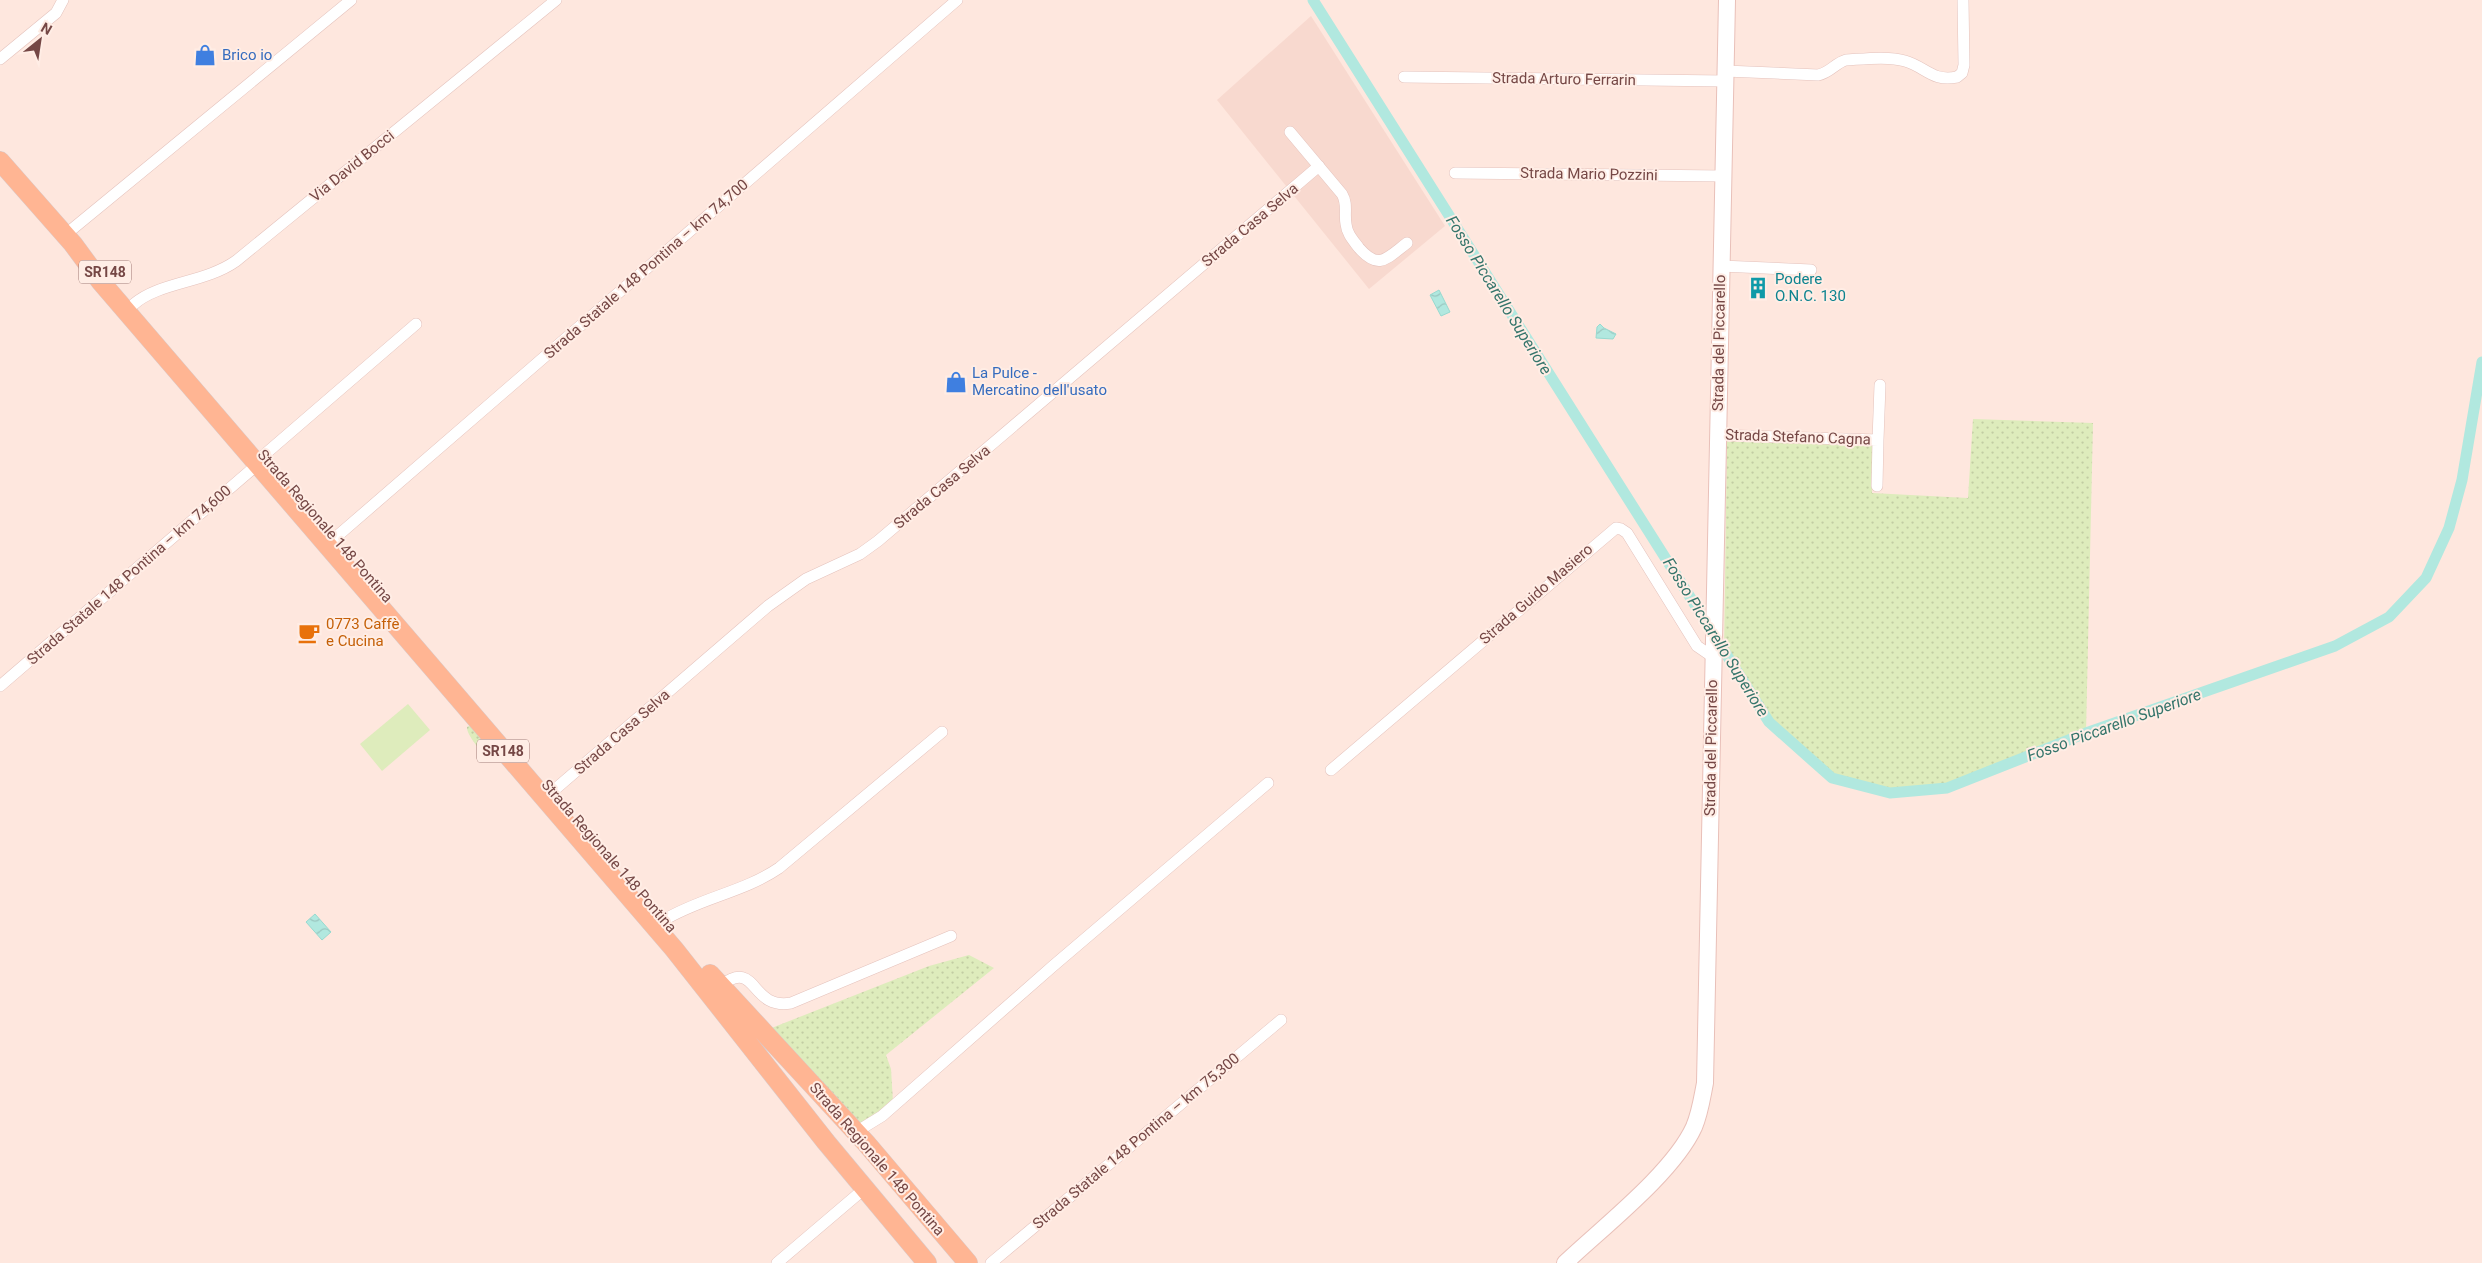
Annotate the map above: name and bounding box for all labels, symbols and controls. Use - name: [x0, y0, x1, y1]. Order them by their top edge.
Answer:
- north arrow: [15, 15, 65, 65]
- text: N: [38, 19, 55, 38]
- shop icon: Brico io: [192, 42, 218, 68]
- place label: Brico io: [222, 46, 272, 64]
- street label: Strada Arturo Ferrarin: [1492, 69, 1636, 89]
- street label: Via David Bocci: [306, 126, 398, 206]
- street label: Strada Mario Pozzini: [1520, 164, 1658, 184]
- street label: Strada Statale 148 Pontina – km 74,700: [540, 175, 752, 363]
- street label: Strada Casa Selva: [1198, 179, 1302, 271]
- water label: Fosso Piccarello Superiore: [1442, 212, 1556, 378]
- road number: SR148: [79, 260, 131, 284]
- place label: Podere O.N.C. 130: [1775, 270, 1846, 305]
- street label: Strada del Piccarello: [1709, 275, 1729, 411]
- building icon: Podere O.N.C. 130: [1745, 275, 1771, 301]
- place label: La Pulce - Mercatino dell'usato: [972, 364, 1107, 399]
- shop icon: La Pulce - Mercatino dell'usato: [943, 369, 969, 395]
- street label: Strada Stefano Cagna: [1725, 425, 1871, 449]
- street label: Strada Casa Selva: [890, 441, 994, 533]
- street label: Strada Regionale 148 Pontina: [254, 446, 396, 606]
- street label: Strada Statale 148 Pontina – km 74,600: [23, 481, 235, 669]
- street label: Strada Guido Masiero: [1476, 540, 1596, 648]
- water label: Fosso Piccarello Superiore: [1659, 554, 1773, 720]
- place label: 0773 Caffè e Cucina: [326, 615, 400, 650]
- cafe icon: 0773 Caffè e Cucina: [296, 620, 322, 646]
- street label: Strada del Piccarello: [1701, 680, 1721, 816]
- water label: Fosso Piccarello Superiore: [2024, 685, 2204, 765]
- street label: Strada Casa Selva: [571, 686, 673, 778]
- road number: SR148: [477, 739, 529, 762]
- street label: Strada Regionale 148 Pontina: [538, 776, 680, 936]
- street label: Strada Statale 148 Pontina – km 75,300: [1029, 1049, 1243, 1233]
- street label: Strada Regionale 148 Pontina: [806, 1079, 948, 1239]

